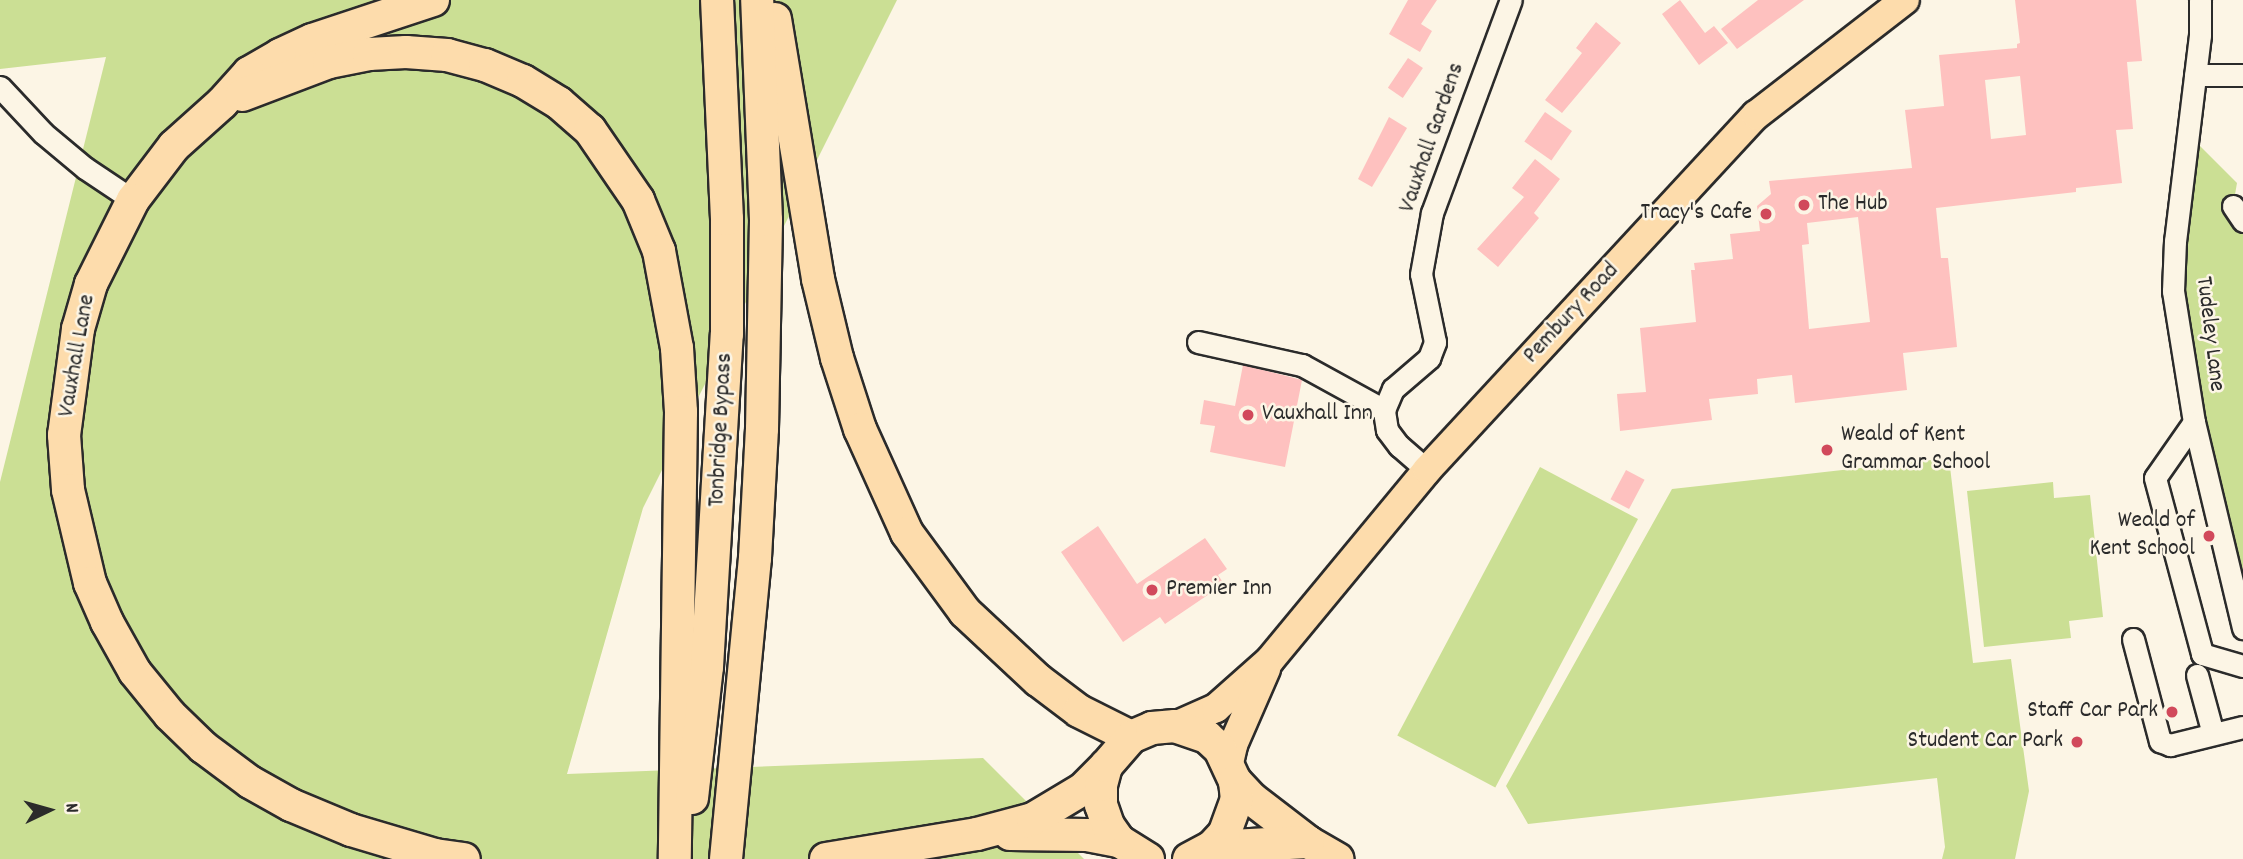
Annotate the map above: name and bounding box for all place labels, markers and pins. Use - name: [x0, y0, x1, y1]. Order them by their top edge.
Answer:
- place label: The Hub: [1818, 191, 1888, 219]
- marker: The Hub: [1796, 197, 1812, 213]
- place label: Tracy's Cafe: [1640, 200, 1752, 228]
- marker: Tracy's Cafe: [1758, 206, 1774, 222]
- place label: Vauxhall Inn: [1262, 401, 1373, 429]
- marker: Vauxhall Inn: [1240, 407, 1256, 423]
- place label: Weald of Kent Grammar School: [1841, 422, 1990, 478]
- marker: Weald of Kent Grammar School: [1819, 442, 1835, 458]
- place label: Weald of Kent School: [2090, 508, 2195, 564]
- marker: Weald of Kent School: [2201, 528, 2217, 544]
- place label: Premier Inn: [1166, 576, 1272, 604]
- marker: Premier Inn: [1144, 582, 1160, 598]
- place label: Staff Car Park: [2027, 698, 2158, 726]
- marker: Staff Car Park: [2164, 704, 2180, 720]
- place label: Student Car Park: [1908, 728, 2063, 756]
- marker: Student Car Park: [2069, 734, 2085, 750]

